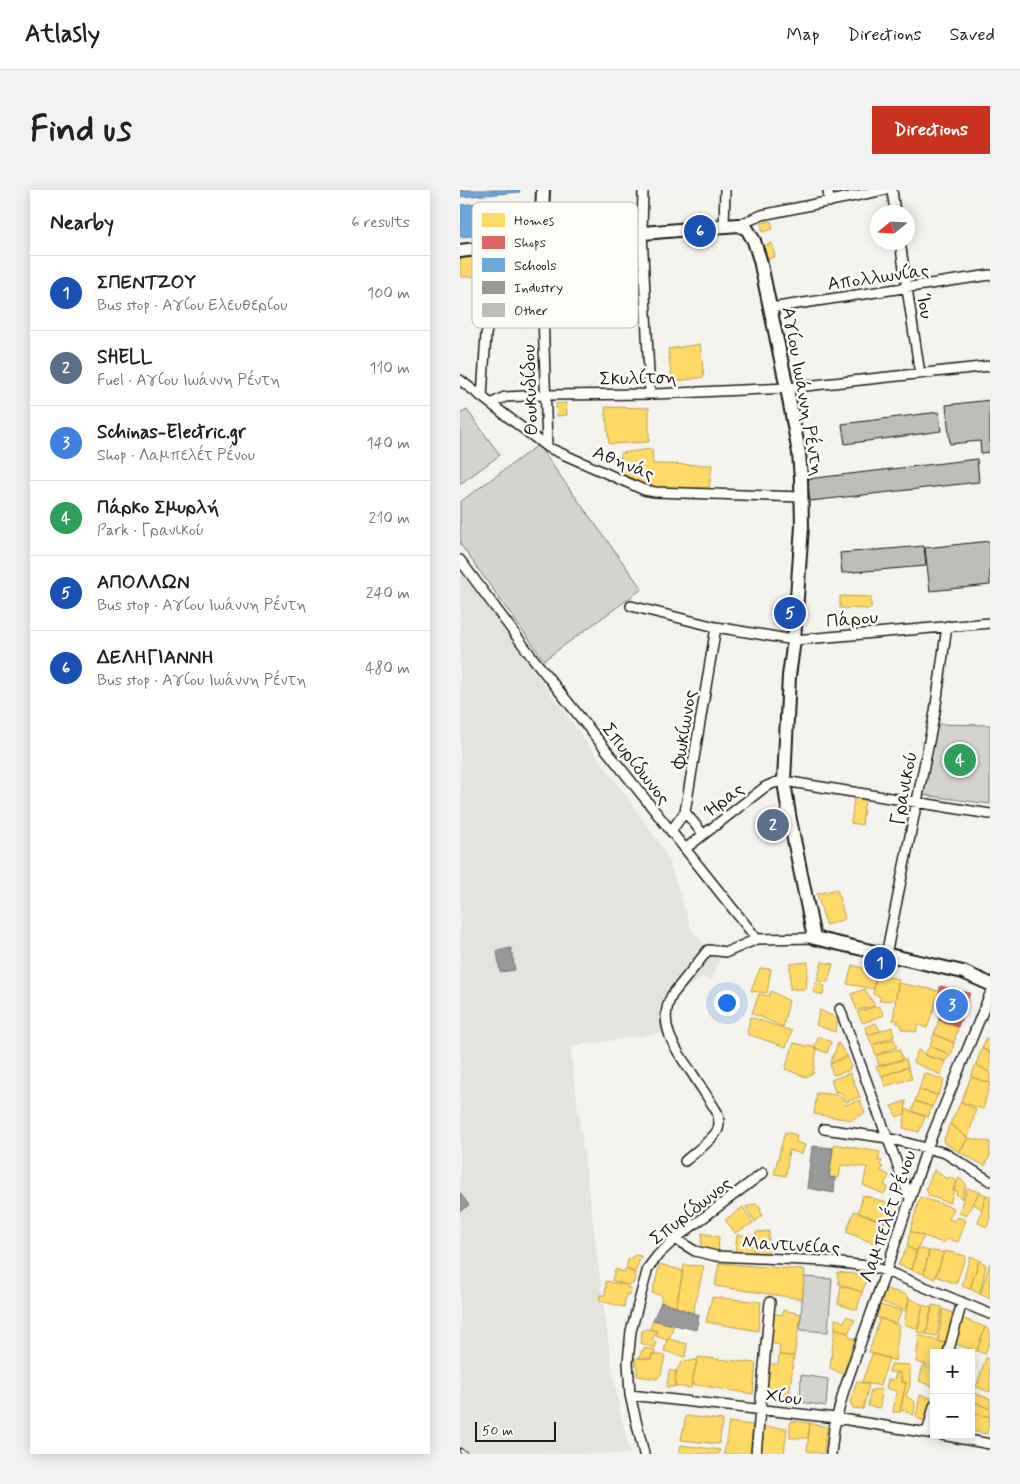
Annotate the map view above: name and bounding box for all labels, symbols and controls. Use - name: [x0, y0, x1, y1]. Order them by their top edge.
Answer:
- text: Atlasly: [25, 19, 100, 50]
- text: Map: [787, 23, 820, 47]
- text: Directions: [848, 23, 922, 47]
- text: Saved: [950, 23, 995, 47]
- button: Directions: [872, 106, 990, 154]
- text: Find us: [30, 107, 132, 153]
- legend: [472, 202, 638, 328]
- north arrow: [870, 205, 915, 250]
- text: Nearby: [50, 209, 114, 237]
- text: 6 results: [351, 212, 410, 233]
- text: Homes: [514, 212, 555, 230]
- pin: 6: [684, 212, 716, 250]
- text: Shops: [514, 234, 546, 252]
- text: Schools: [514, 257, 557, 275]
- street label: Απολλωνίας: [826, 258, 931, 297]
- text: ΣΠΕΝΤΖΟΥ: [97, 270, 196, 295]
- text: Industry: [514, 279, 563, 297]
- text: 1: [62, 283, 70, 304]
- text: 100 m: [367, 283, 410, 304]
- street label: Ίου: [910, 292, 939, 320]
- text: Bus stop · Αγίου Ελευθερίου: [97, 295, 287, 316]
- text: Other: [514, 302, 548, 320]
- street label: Αγίου Ιωάννη Ρέντη: [775, 305, 830, 478]
- street label: Θουκυδίδου: [516, 344, 545, 436]
- text: SHELL: [97, 345, 152, 370]
- text: 2: [62, 358, 70, 379]
- text: 110 m: [369, 358, 410, 379]
- street label: Σκυλίτση: [599, 365, 677, 392]
- text: Fuel · Αγίου Ιωάννη Ρέντη: [97, 370, 280, 391]
- text: Schinas-Electric.gr: [97, 420, 246, 445]
- text: 3: [62, 433, 70, 454]
- text: 140 m: [366, 433, 410, 454]
- street label: Αθηνάς: [589, 440, 658, 487]
- text: Shop · Λαμπελέτ Ρένου: [97, 445, 255, 466]
- text: Πάρκο Σµυρλή: [97, 495, 219, 520]
- text: 4: [61, 508, 71, 529]
- text: 210 m: [369, 508, 410, 529]
- text: Park · Γρανικού: [97, 520, 204, 541]
- text: ΑΠΟΛΛΩΝ: [97, 570, 190, 595]
- text: 5: [61, 583, 71, 604]
- text: 240 m: [366, 583, 410, 604]
- pin: 5: [774, 594, 806, 632]
- text: Bus stop · Αγίου Ιωάννη Ρέντη: [97, 595, 306, 616]
- street label: Πάρου: [825, 605, 879, 634]
- text: ΔΕΛΗΓΙΑΝΝΗ: [97, 645, 214, 670]
- text: 6: [62, 658, 70, 679]
- text: 480 m: [365, 658, 410, 679]
- text: Bus stop · Αγίου Ιωάννη Ρέντη: [97, 670, 306, 691]
- street label: Φωκίωνος: [666, 688, 703, 771]
- street label: Σπυρίδωνος: [596, 718, 676, 810]
- pin: 4: [944, 741, 976, 779]
- street label: Γρανικού: [885, 749, 924, 827]
- street label: Ήρας: [699, 777, 749, 824]
- pin: 2: [757, 806, 789, 844]
- pin: 1: [864, 944, 896, 982]
- pin: 3: [936, 986, 968, 1024]
- your location: [714, 990, 740, 1016]
- street label: Λαμπελέτ Ρένου: [854, 1147, 923, 1286]
- street label: Σπυρίδωνος: [645, 1171, 737, 1251]
- street label: Μαντινείας: [741, 1230, 841, 1261]
- map controls: [930, 1349, 975, 1439]
- button: +: [930, 1349, 975, 1394]
- street label: Χίου: [764, 1383, 803, 1412]
- button: −: [930, 1394, 975, 1439]
- scale bar: [475, 1419, 556, 1442]
- text: 50 m: [482, 1422, 513, 1440]

